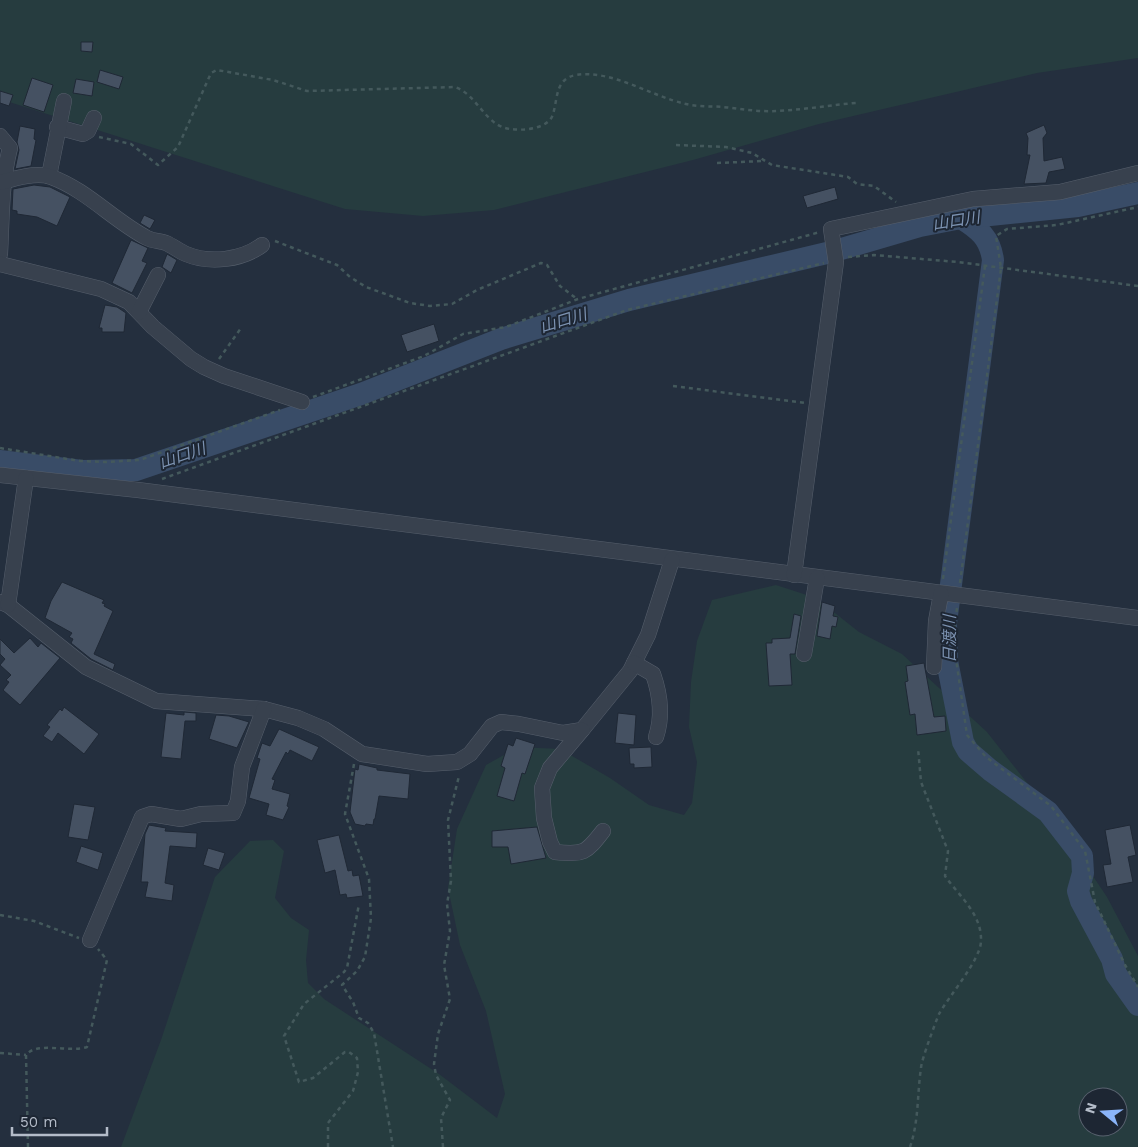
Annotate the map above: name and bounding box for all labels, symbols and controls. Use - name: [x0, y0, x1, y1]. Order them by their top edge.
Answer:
- water label: 山口川: [931, 207, 983, 234]
- water label: 山口川: [537, 304, 591, 337]
- water label: 山口川: [156, 438, 210, 472]
- water label: 日渡川: [940, 613, 959, 663]
- north arrow: [1078, 1087, 1128, 1137]
- text: N: [1081, 1101, 1100, 1115]
- scale bar: [12, 1104, 108, 1136]
- text: 50 m: [20, 1113, 57, 1131]

